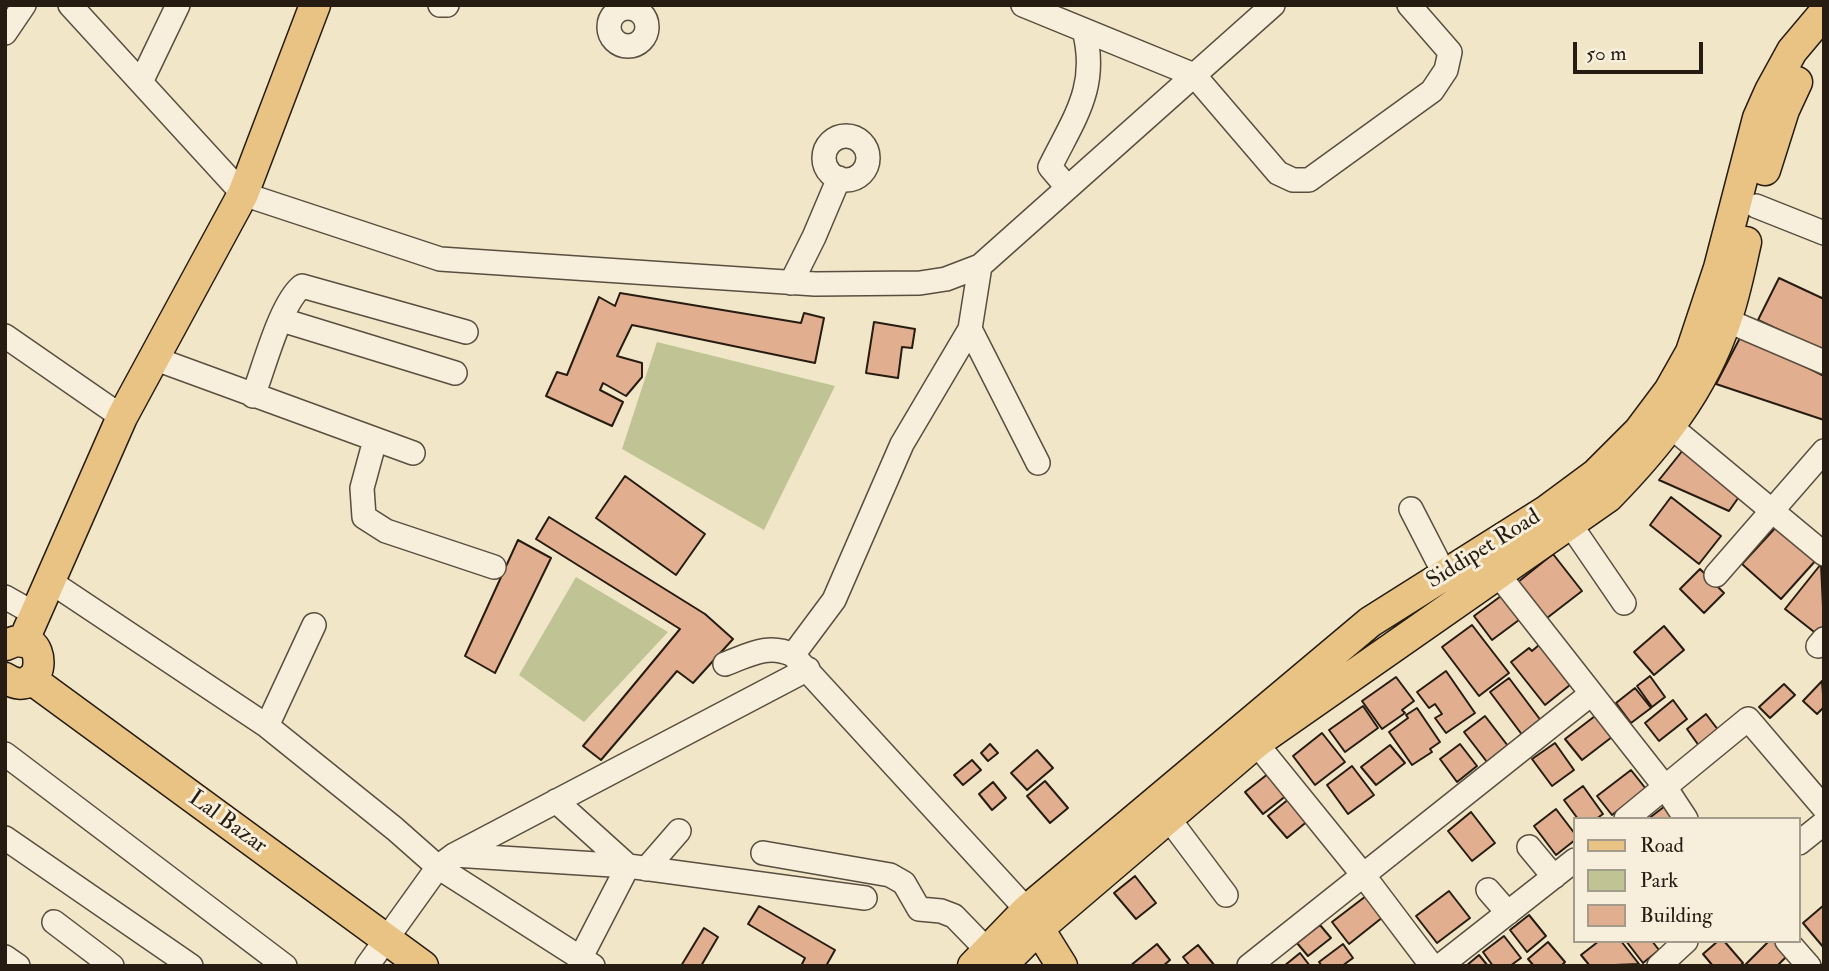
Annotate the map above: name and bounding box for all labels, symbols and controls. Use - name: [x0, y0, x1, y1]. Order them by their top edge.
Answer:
- scale bar: [1577, 28, 1706, 72]
- text: 50 m: [1586, 40, 1627, 67]
- street label: Siddipet Road: [1422, 504, 1546, 596]
- street label: Lal Bazar: [182, 785, 272, 861]
- legend: [1574, 817, 1801, 943]
- text: Road: [1640, 832, 1684, 859]
- text: Park: [1640, 867, 1678, 894]
- text: Building: [1640, 902, 1713, 929]

